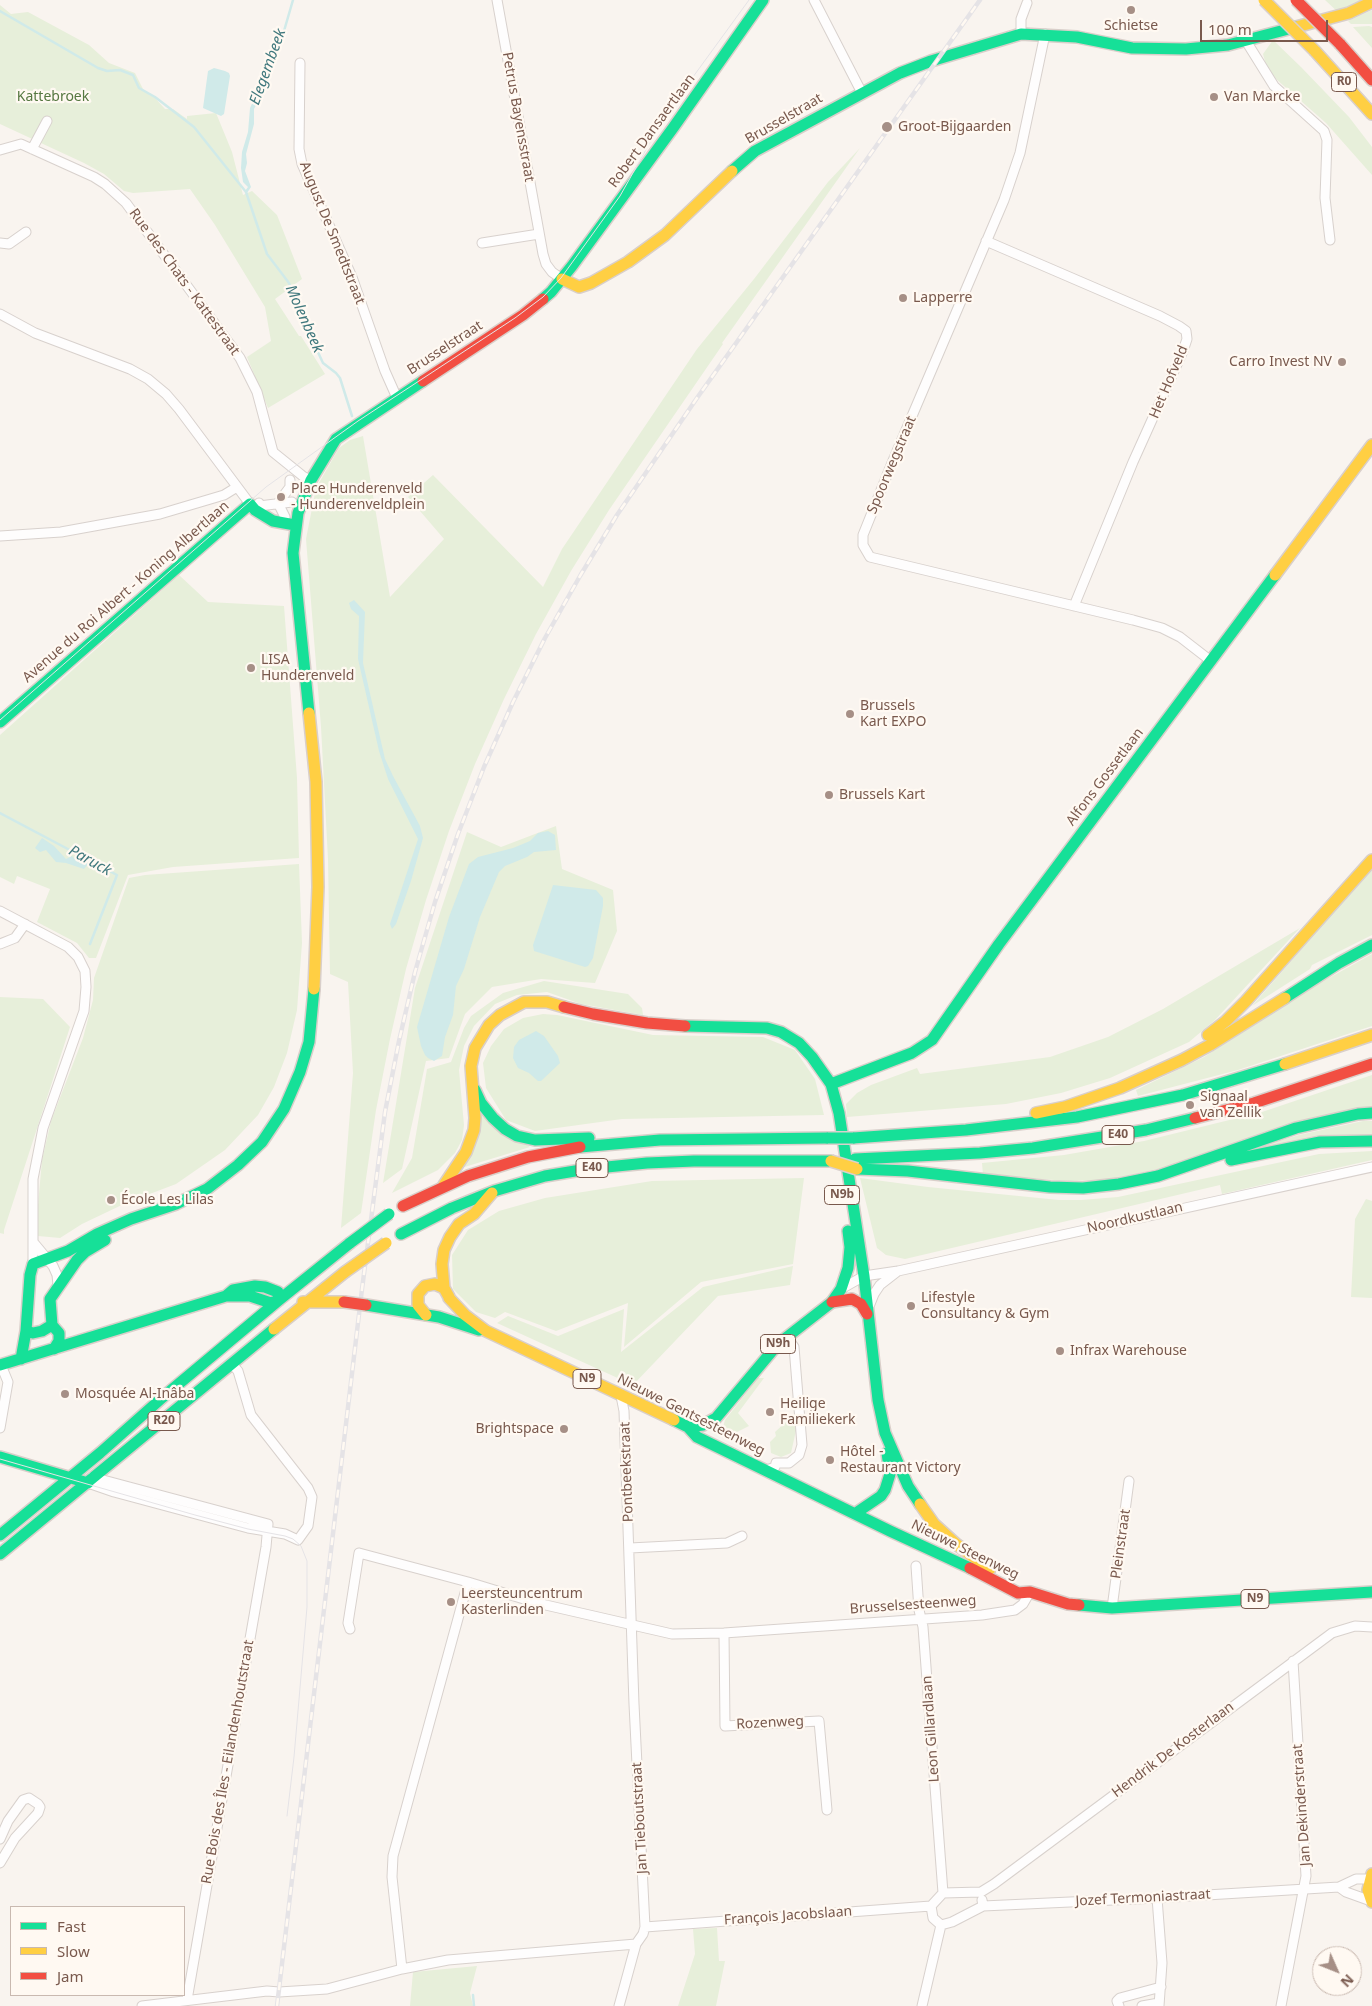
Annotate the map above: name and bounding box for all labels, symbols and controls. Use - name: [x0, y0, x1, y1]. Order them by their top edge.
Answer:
- marker: Schietse: [1125, 4, 1137, 16]
- scale bar: [1202, 10, 1330, 42]
- place label: Schietse: [1104, 18, 1158, 34]
- text: 100 m: [1208, 19, 1252, 39]
- water label: Elegembeek: [246, 27, 290, 107]
- street label: Petrus Bayensstraat: [498, 51, 538, 183]
- street label: Robert Dansaertlaan: [605, 71, 699, 191]
- road number: R0: [1332, 72, 1356, 91]
- park label: Kattebroek: [17, 89, 89, 105]
- place label: Van Marcke: [1224, 89, 1300, 105]
- street label: Brusselstraat: [742, 90, 826, 148]
- marker: Van Marcke: [1208, 91, 1220, 103]
- place label: Groot-Bijgaarden: [898, 119, 1011, 135]
- marker: Groot-Bijgaarden: [880, 120, 894, 134]
- street label: August De Smedtstraat: [296, 159, 368, 307]
- street label: Rue des Chats - Kattestraat: [125, 205, 243, 359]
- water label: Molenbeek: [281, 282, 327, 356]
- place label: Lapperre: [913, 290, 972, 306]
- marker: Lapperre: [897, 292, 909, 304]
- street label: Brusselstraat: [404, 317, 486, 379]
- street label: Het Hofveld: [1146, 343, 1192, 421]
- place label: Carro Invest NV: [1229, 354, 1332, 370]
- marker: Carro Invest NV: [1336, 356, 1348, 368]
- street label: Spoorwegstraat: [864, 414, 920, 516]
- place label: Place Hunderenveld - Hunderenveldplein: [291, 481, 425, 514]
- marker: Place Hunderenveld - Hunderenveldplein: [275, 491, 287, 503]
- street label: Avenue du Roi Albert - Koning Albertlaan: [19, 498, 233, 686]
- place label: LISA Hunderenveld: [261, 652, 354, 684]
- marker: LISA Hunderenveld: [245, 662, 257, 674]
- place label: Brussels Kart EXPO: [860, 698, 926, 730]
- marker: Brussels Kart EXPO: [844, 708, 856, 720]
- street label: Alfons Gossetlaan: [1063, 725, 1147, 829]
- place label: Brussels Kart: [839, 787, 925, 803]
- marker: Brussels Kart: [823, 789, 835, 801]
- water label: Paruck: [66, 842, 114, 880]
- place label: Signaal van Zellik: [1200, 1089, 1261, 1122]
- marker: Signaal van Zellik: [1184, 1099, 1196, 1111]
- road number: E40: [1102, 1126, 1134, 1144]
- road number: E40: [576, 1158, 608, 1178]
- road number: N9b: [824, 1186, 860, 1204]
- place label: École Les Lilas: [121, 1192, 214, 1208]
- marker: École Les Lilas: [105, 1194, 117, 1206]
- street label: Noordkustlaan: [1086, 1199, 1184, 1237]
- place label: Lifestyle Consultancy & Gym: [921, 1290, 1049, 1322]
- marker: Lifestyle Consultancy & Gym: [905, 1300, 917, 1312]
- road number: N9h: [760, 1335, 796, 1354]
- place label: Infrax Warehouse: [1070, 1343, 1187, 1359]
- marker: Infrax Warehouse: [1054, 1345, 1066, 1357]
- road number: N9: [573, 1370, 601, 1388]
- street label: Nieuwe Gentsesteenweg: [614, 1370, 768, 1460]
- place label: Mosquée Al-Inâba: [75, 1386, 194, 1402]
- marker: Mosquée Al-Inâba: [59, 1388, 71, 1400]
- place label: Heilige Familiekerk: [780, 1396, 856, 1428]
- marker: Heilige Familiekerk: [764, 1406, 776, 1418]
- road number: R20: [148, 1412, 180, 1430]
- place label: Brightspace: [475, 1421, 554, 1437]
- street label: Pontbeekstraat: [617, 1421, 637, 1523]
- marker: Brightspace: [558, 1423, 570, 1435]
- place label: Hôtel - Restaurant Victory: [840, 1444, 961, 1476]
- marker: Hôtel - Restaurant Victory: [824, 1454, 836, 1466]
- street label: Pleinstraat: [1108, 1508, 1134, 1580]
- street label: Nieuwe Steenweg: [908, 1517, 1022, 1583]
- place label: Leersteuncentrum Kasterlinden: [461, 1586, 583, 1618]
- road number: N9: [1241, 1590, 1269, 1608]
- street label: Brusselsesteenweg: [849, 1592, 977, 1618]
- marker: Leersteuncentrum Kasterlinden: [445, 1596, 457, 1608]
- street label: Rue Bois des Îles - Eilandenhoutstraat: [198, 1639, 258, 1885]
- street label: Leon Gillardlaan: [919, 1675, 943, 1783]
- street label: Hendrik De Kosterlaan: [1109, 1699, 1237, 1801]
- street label: Rozenweg: [736, 1713, 804, 1733]
- street label: Jan Dekinderstraat: [1289, 1743, 1315, 1867]
- street label: Jan Tieboutstraat: [629, 1762, 651, 1874]
- street label: Jozef Termoniastraat: [1075, 1886, 1211, 1910]
- street label: François Jacobslaan: [723, 1903, 853, 1929]
- legend: [10, 1906, 185, 1996]
- text: Fast: [57, 1916, 86, 1936]
- text: Slow: [57, 1941, 90, 1961]
- north arrow: [1312, 1946, 1362, 1996]
- text: Jam: [57, 1966, 84, 1986]
- text: N: [1337, 1970, 1358, 1992]

